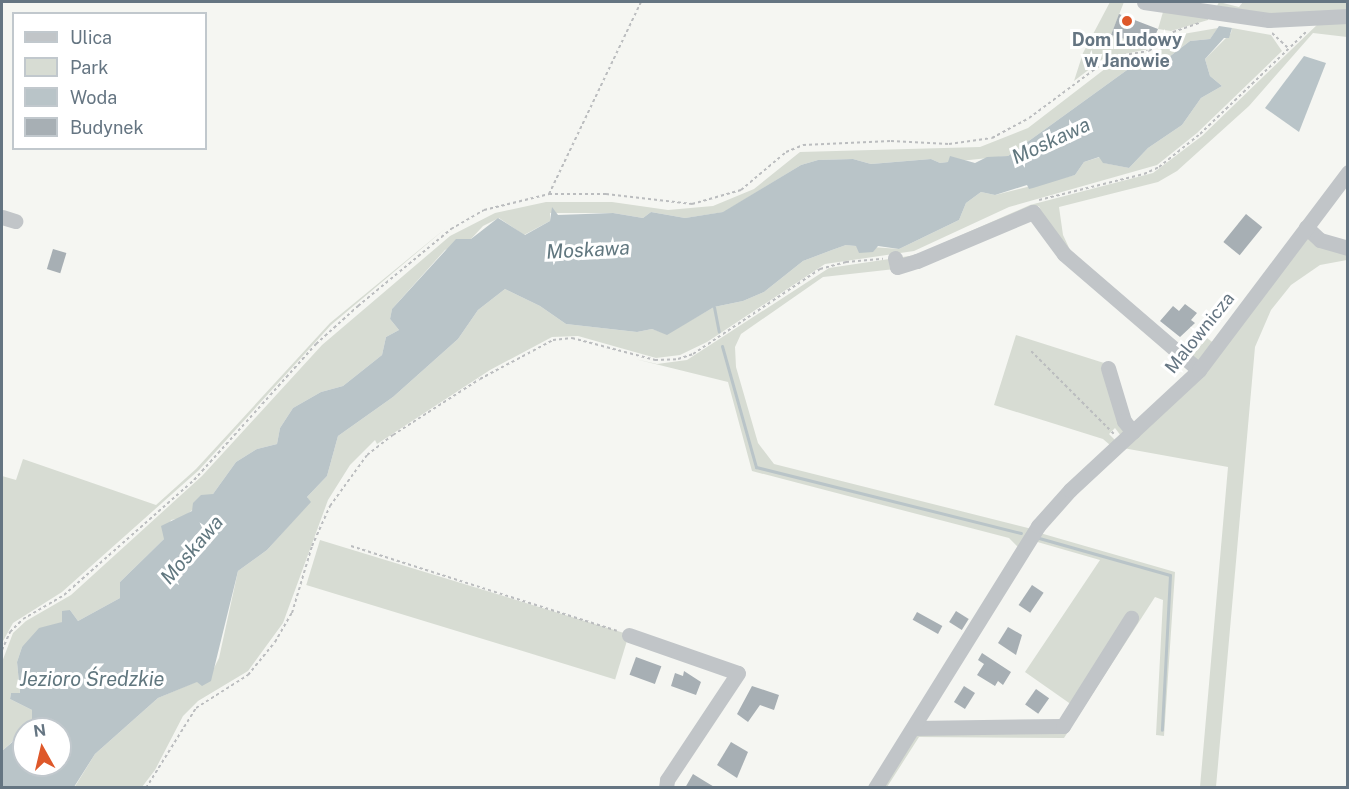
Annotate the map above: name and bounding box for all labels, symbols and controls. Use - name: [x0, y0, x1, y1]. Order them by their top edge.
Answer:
- legend: [12, 12, 207, 150]
- marker: Dom Ludowy w Janowie: [1120, 14, 1134, 28]
- text: Ulica: [70, 27, 112, 48]
- place label: Dom Ludowy w Janowie: [1072, 30, 1182, 72]
- text: Park: [70, 57, 108, 78]
- text: Woda: [70, 87, 117, 108]
- water label: Moskawa: [1008, 112, 1094, 170]
- text: Budynek: [70, 117, 144, 138]
- water label: Moskawa: [546, 236, 630, 264]
- street label: Malownicza: [1161, 288, 1239, 378]
- water label: Moskawa: [156, 511, 228, 589]
- water label: Jezioro Średzkie: [19, 667, 165, 691]
- north arrow: [12, 717, 72, 777]
- text: N: [32, 720, 47, 741]

